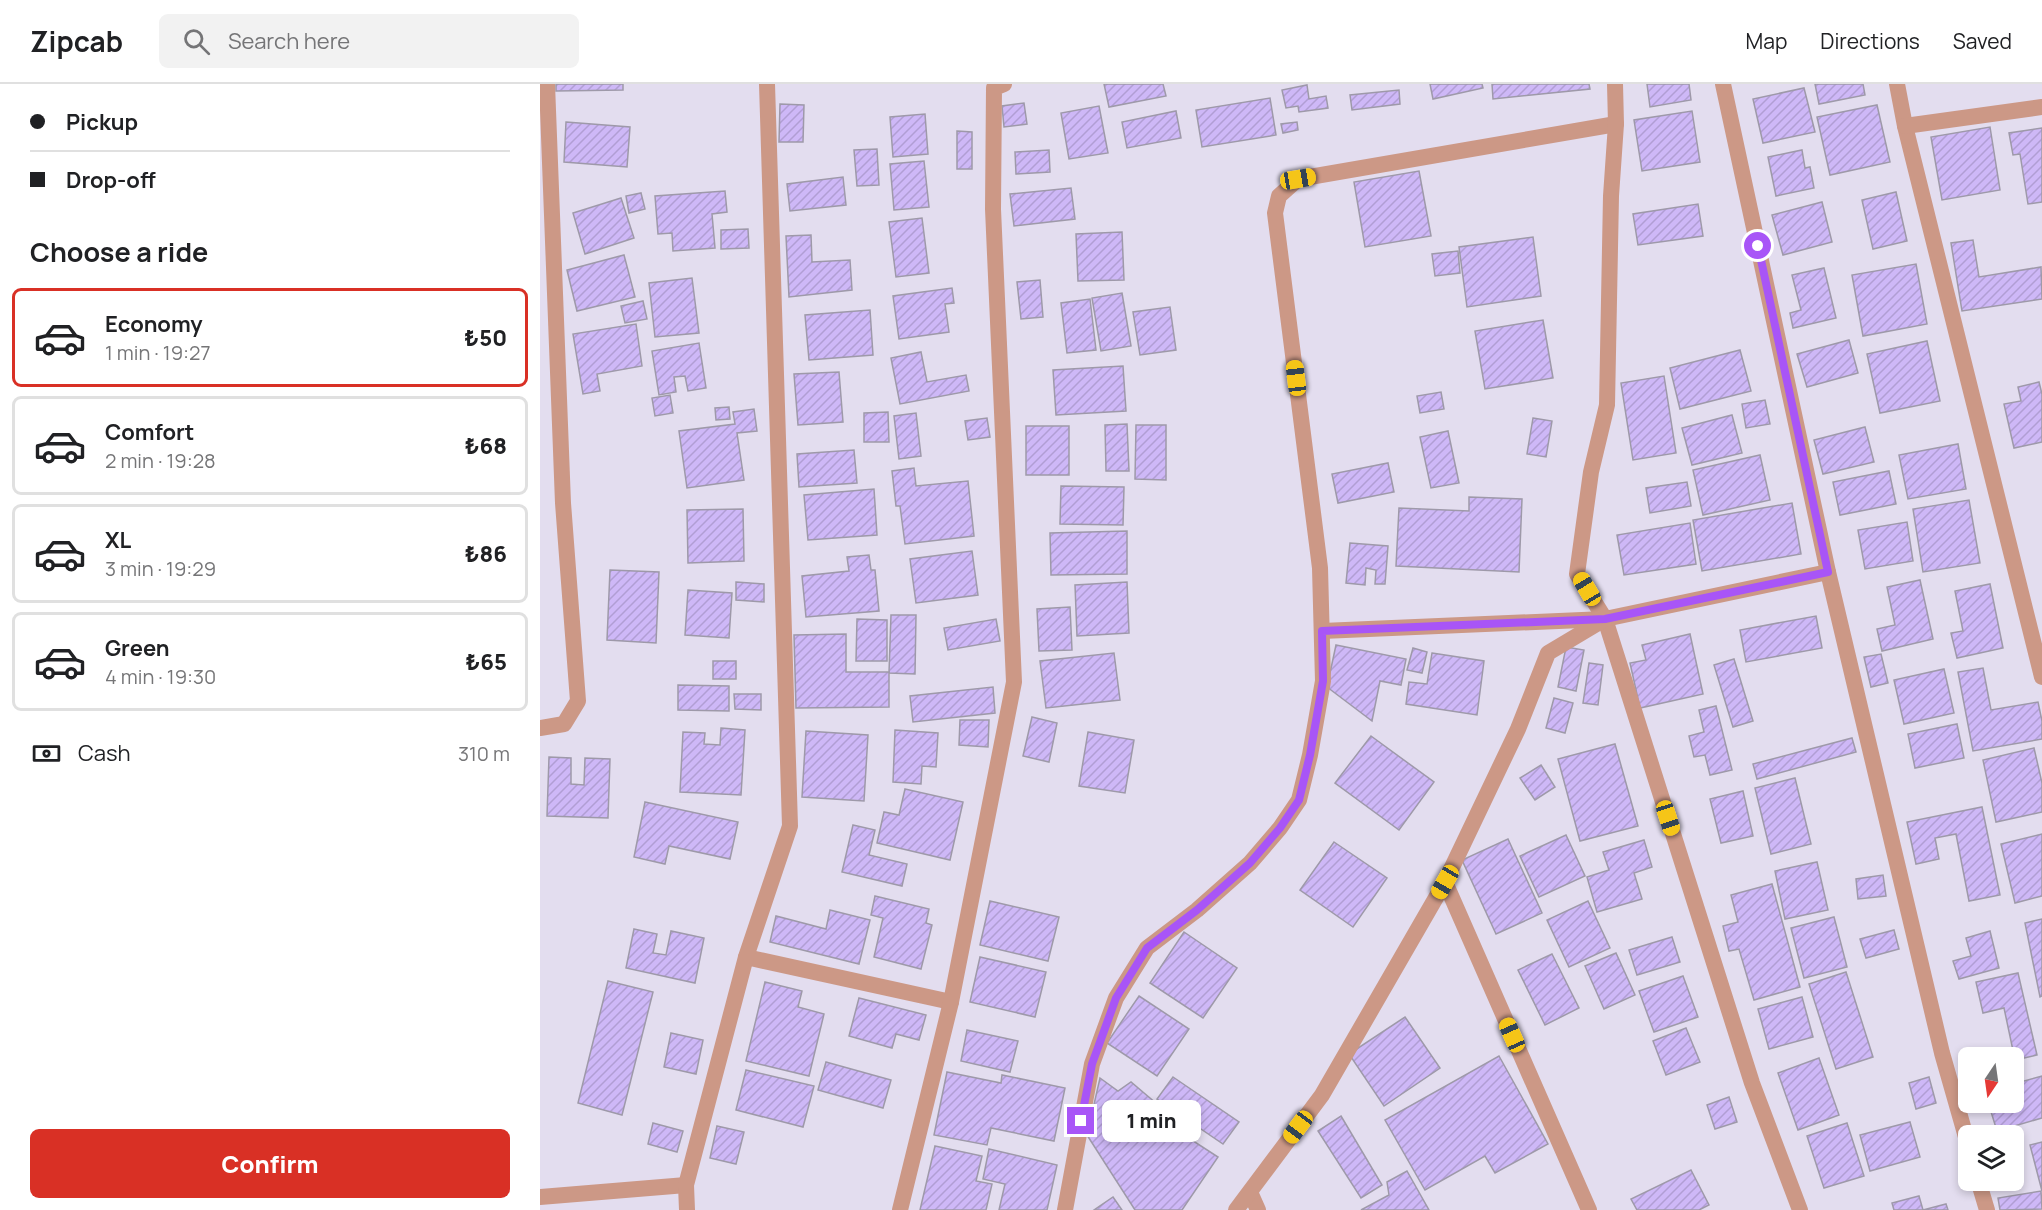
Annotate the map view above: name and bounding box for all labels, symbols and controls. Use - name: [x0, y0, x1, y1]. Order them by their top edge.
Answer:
- search box: [159, 14, 579, 68]
- text: Zipcab: [30, 22, 123, 60]
- icon: search: [180, 25, 213, 58]
- text: Search here: [228, 26, 350, 56]
- text: Map: [1746, 27, 1787, 55]
- text: Directions: [1820, 27, 1920, 55]
- text: Saved: [1953, 27, 2012, 55]
- text: Pickup: [66, 107, 138, 137]
- text: Drop-off: [66, 165, 156, 195]
- car: [1279, 167, 1317, 191]
- route start: [1744, 232, 1771, 259]
- text: Choose a ride: [30, 233, 208, 270]
- text: Economy: [105, 309, 203, 339]
- icon: car: [33, 311, 87, 365]
- text: ₺50: [464, 323, 507, 353]
- text: 1 min · 19:27: [105, 339, 210, 366]
- car: [1285, 359, 1307, 397]
- text: Comfort: [105, 417, 194, 447]
- icon: car: [33, 419, 87, 473]
- text: ₺68: [465, 431, 507, 461]
- text: 2 min · 19:28: [105, 447, 216, 474]
- text: XL: [105, 525, 131, 555]
- icon: car: [33, 527, 87, 581]
- text: ₺86: [465, 539, 507, 569]
- text: 3 min · 19:29: [105, 555, 216, 582]
- car: [1570, 569, 1604, 609]
- text: Green: [105, 633, 170, 663]
- icon: car: [33, 635, 87, 689]
- text: ₺65: [465, 647, 507, 677]
- text: 4 min · 19:30: [105, 663, 216, 690]
- icon: cash: [30, 737, 63, 770]
- text: Cash: [78, 738, 131, 768]
- text: 310 m: [458, 740, 510, 767]
- car: [1654, 798, 1682, 838]
- car: [1428, 862, 1462, 902]
- car: [1496, 1015, 1528, 1055]
- north arrow: [1958, 1047, 2024, 1113]
- map controls: [1958, 1047, 2024, 1191]
- callout: 1 min: [1102, 1100, 1201, 1142]
- route end: [1067, 1107, 1094, 1134]
- text: 1 min: [1126, 1107, 1177, 1134]
- car: [1280, 1107, 1316, 1147]
- button: layers: [1958, 1125, 2024, 1191]
- button: Confirm: [30, 1129, 510, 1198]

